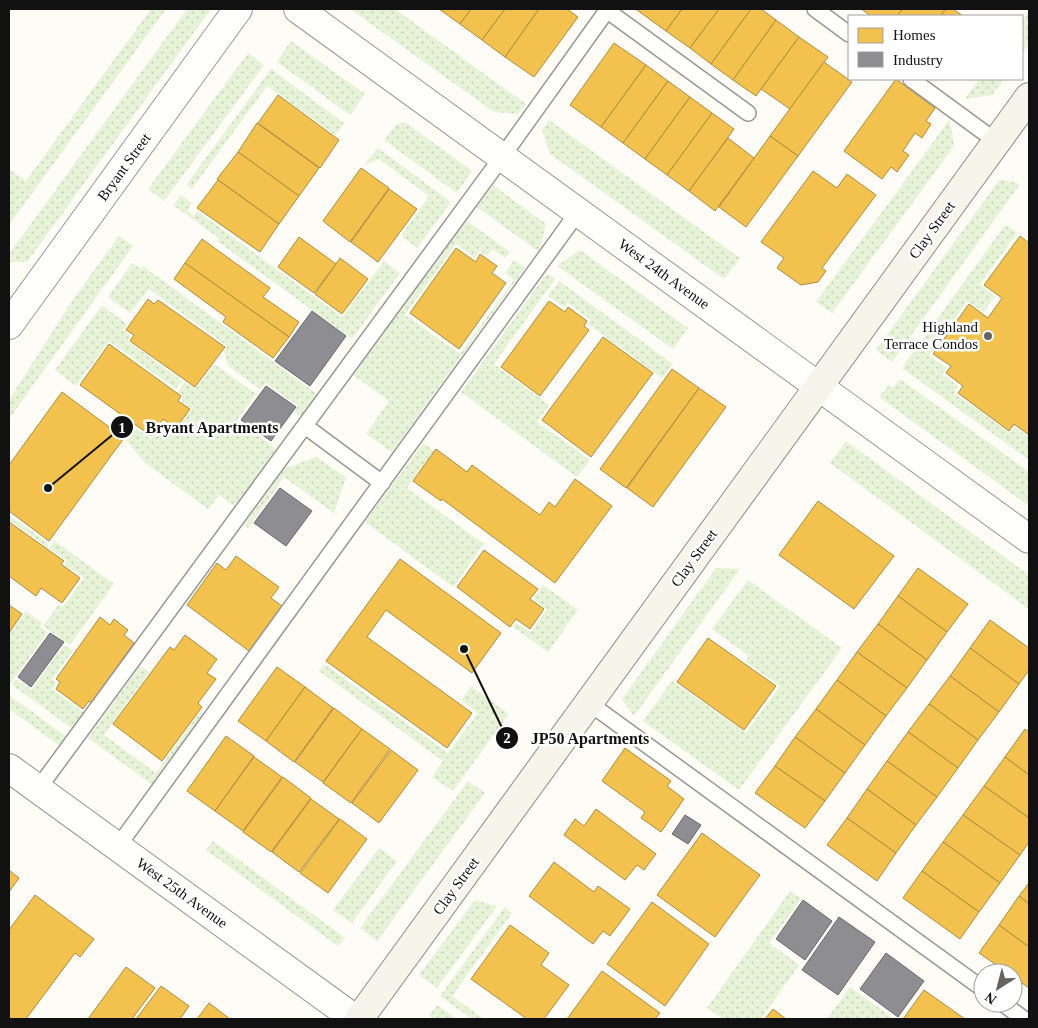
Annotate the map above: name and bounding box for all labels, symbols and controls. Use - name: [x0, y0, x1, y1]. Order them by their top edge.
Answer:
- legend: [848, 15, 1023, 80]
- text: Homes: [893, 27, 936, 43]
- text: Industry: [893, 52, 943, 68]
- street label: Bryant Street: [94, 129, 154, 204]
- street label: Clay Street: [906, 197, 959, 262]
- street label: West 24th Avenue: [615, 236, 713, 313]
- place label: Highland Terrace Condos: [884, 319, 978, 352]
- marker: Highland Terrace Condos: [982, 330, 994, 342]
- callout: Bryant Apartments: [110, 412, 289, 443]
- text: Bryant Apartments: [146, 419, 278, 437]
- text: 1: [118, 420, 126, 436]
- street label: Clay Street: [668, 525, 721, 590]
- callout: JP50 Apartments: [495, 723, 659, 754]
- text: 2: [503, 730, 511, 746]
- text: JP50 Apartments: [531, 730, 649, 748]
- street label: Clay Street: [430, 853, 483, 918]
- street label: West 25th Avenue: [133, 855, 231, 932]
- north arrow: [973, 963, 1023, 1013]
- text: N: [982, 989, 999, 1007]

